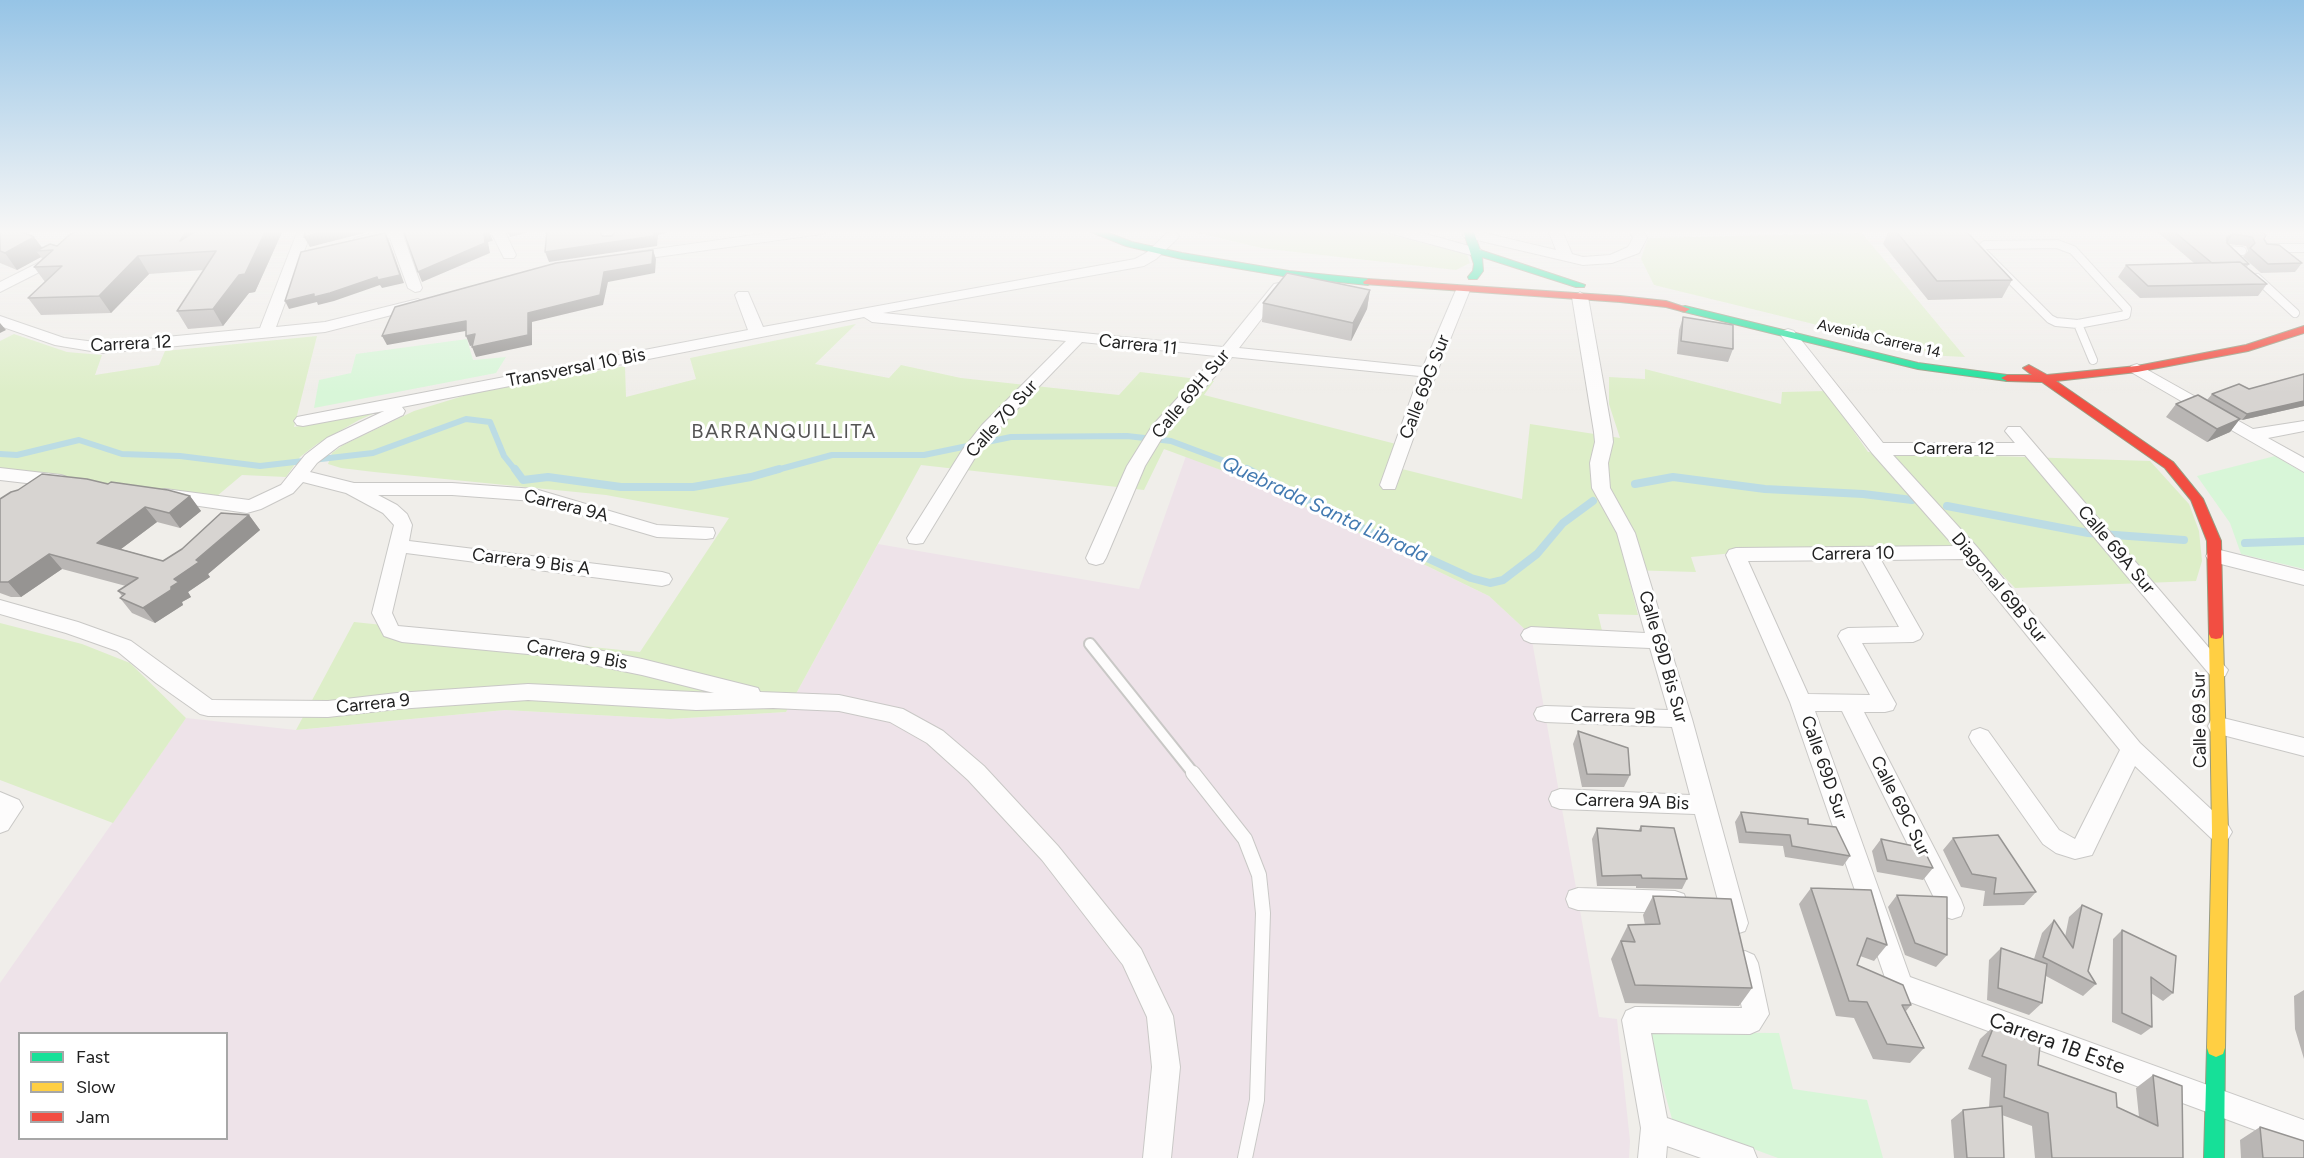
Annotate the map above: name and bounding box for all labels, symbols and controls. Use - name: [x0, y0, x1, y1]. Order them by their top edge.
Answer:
- street label: Avenida Carrera 14: [1815, 316, 1943, 362]
- street label: Carrera 11: [1098, 330, 1178, 360]
- street label: Carrera 12: [90, 331, 172, 357]
- street label: Calle 69G Sur: [1395, 332, 1455, 442]
- street label: Transversal 10 Bis: [505, 344, 647, 392]
- street label: Calle 69H Sur: [1147, 345, 1235, 443]
- street label: Calle 70 Sur: [961, 376, 1043, 462]
- district label: BARRANQUILLITA: [691, 420, 877, 444]
- street label: Carrera 12: [1913, 438, 1995, 460]
- water label: Quebrada Santa Librada: [1218, 452, 1432, 568]
- street label: Carrera 9A: [522, 485, 610, 527]
- street label: Calle 69A Sur: [2073, 501, 2159, 599]
- street label: Diagonal 69B Sur: [1947, 528, 2051, 648]
- street label: Carrera 10: [1811, 542, 1895, 566]
- street label: Carrera 9 Bis A: [471, 544, 591, 580]
- street label: Calle 69D Bis Sur: [1634, 588, 1692, 726]
- street label: Carrera 9 Bis: [525, 636, 629, 674]
- street label: Calle 69 Sur: [2188, 672, 2212, 768]
- street label: Carrera 9: [335, 689, 411, 719]
- street label: Carrera 9B: [1570, 705, 1656, 729]
- street label: Calle 69D Sur: [1796, 713, 1852, 823]
- street label: Calle 69C Sur: [1866, 752, 1934, 860]
- street label: Carrera 9A Bis: [1575, 789, 1689, 815]
- street label: Carrera 1B Este: [1986, 1008, 2128, 1080]
- legend: [18, 1032, 228, 1140]
- text: Fast: [76, 1046, 110, 1068]
- text: Slow: [76, 1076, 115, 1098]
- text: Jam: [76, 1106, 110, 1128]

